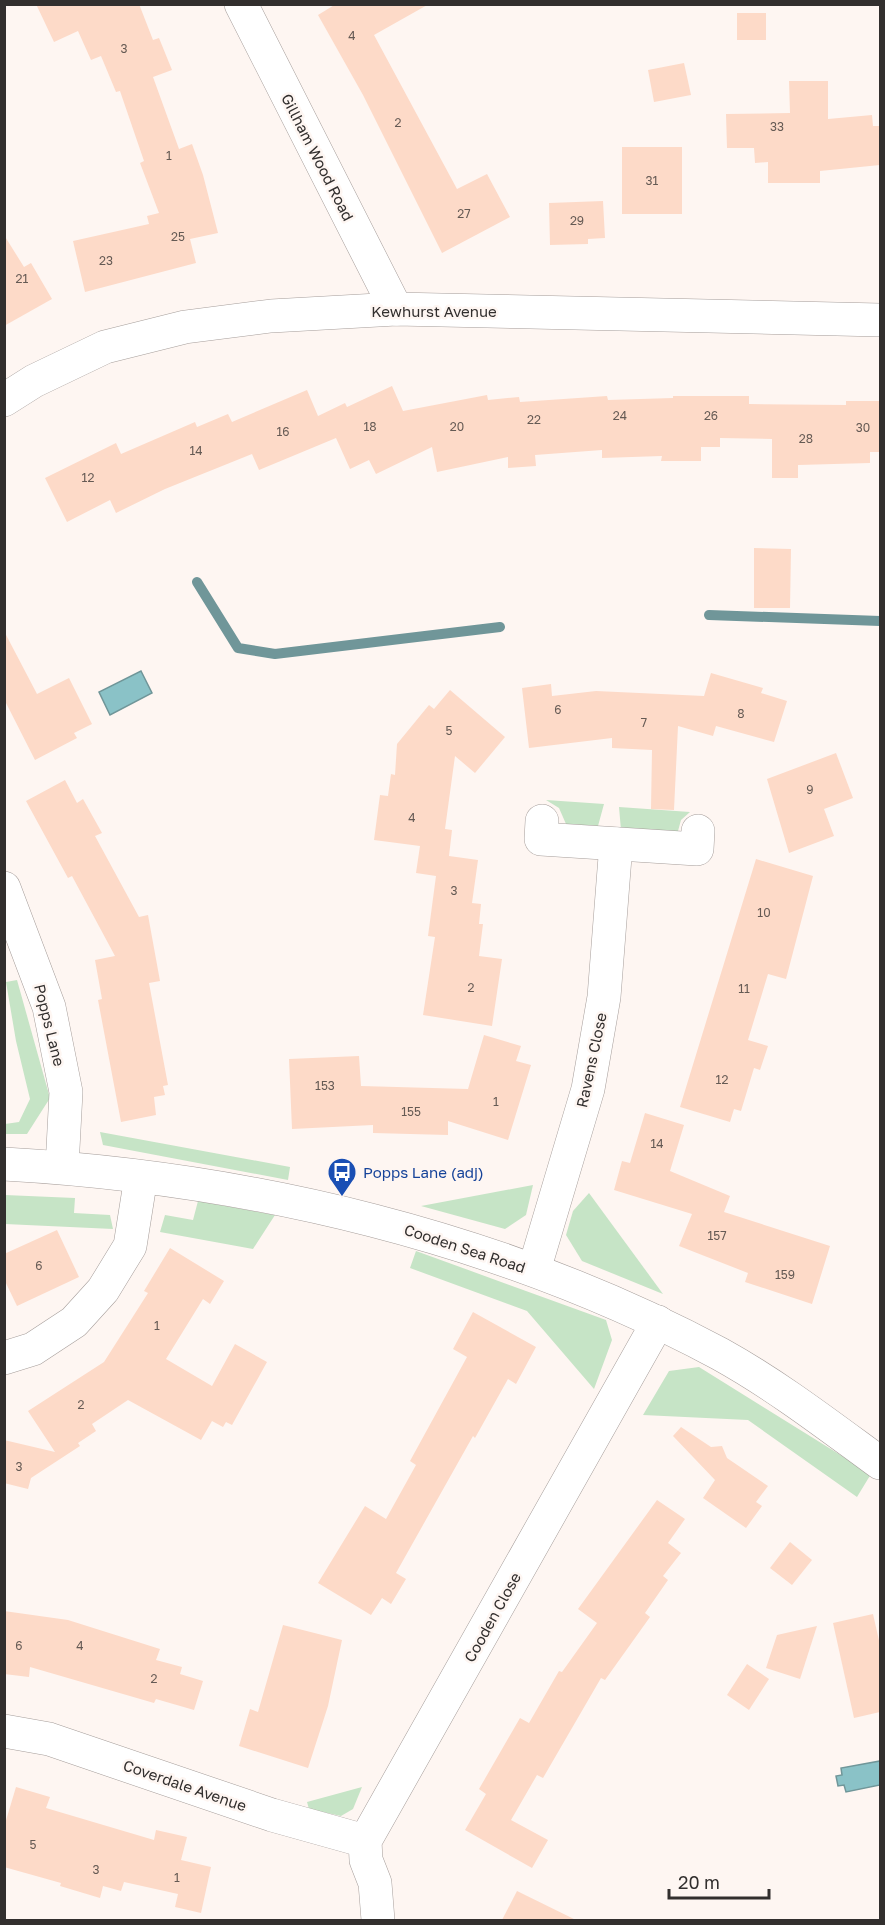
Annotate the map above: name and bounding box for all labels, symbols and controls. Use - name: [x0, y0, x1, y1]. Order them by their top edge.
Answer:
- house number: 4: [348, 28, 356, 43]
- house number: 3: [120, 41, 128, 56]
- street label: Gillham Wood Road: [278, 90, 358, 224]
- house number: 2: [395, 115, 402, 130]
- house number: 33: [770, 119, 784, 134]
- house number: 1: [166, 148, 172, 163]
- house number: 31: [646, 173, 659, 188]
- house number: 27: [457, 206, 471, 221]
- house number: 29: [570, 213, 584, 228]
- house number: 25: [171, 229, 185, 244]
- house number: 23: [99, 253, 113, 268]
- house number: 21: [16, 271, 29, 286]
- street label: Kewhurst Avenue: [371, 302, 497, 320]
- house number: 24: [613, 408, 627, 423]
- house number: 26: [704, 408, 718, 423]
- house number: 22: [527, 412, 541, 427]
- house number: 18: [363, 419, 377, 434]
- house number: 20: [450, 419, 464, 434]
- house number: 30: [856, 420, 870, 435]
- house number: 16: [276, 424, 290, 439]
- house number: 28: [799, 431, 813, 446]
- house number: 14: [189, 443, 203, 458]
- house number: 12: [82, 470, 94, 485]
- house number: 6: [554, 702, 562, 717]
- house number: 8: [737, 706, 745, 721]
- house number: 7: [641, 715, 647, 730]
- house number: 5: [446, 723, 453, 738]
- house number: 9: [806, 782, 814, 797]
- house number: 4: [408, 810, 416, 825]
- house number: 3: [450, 883, 458, 898]
- house number: 10: [757, 905, 771, 920]
- house number: 2: [468, 980, 475, 995]
- house number: 11: [738, 981, 750, 996]
- street label: Popps Lane: [31, 982, 69, 1068]
- street label: Ravens Close: [572, 1011, 610, 1109]
- house number: 12: [716, 1072, 728, 1087]
- house number: 153: [315, 1078, 335, 1093]
- house number: 1: [493, 1094, 499, 1109]
- house number: 155: [401, 1104, 421, 1119]
- house number: 14: [650, 1136, 664, 1151]
- bus stop icon: Popps Lane (adj): [326, 1156, 358, 1198]
- place label: Popps Lane (adj): [363, 1163, 484, 1181]
- street label: Cooden Sea Road: [402, 1220, 528, 1276]
- house number: 157: [707, 1228, 727, 1243]
- house number: 6: [35, 1258, 43, 1273]
- house number: 159: [775, 1267, 795, 1282]
- house number: 1: [154, 1318, 160, 1333]
- house number: 2: [78, 1397, 85, 1412]
- house number: 3: [15, 1459, 23, 1474]
- street label: Cooden Close: [460, 1569, 524, 1665]
- house number: 6: [15, 1638, 23, 1653]
- house number: 4: [76, 1638, 84, 1653]
- house number: 2: [151, 1671, 158, 1686]
- street label: Coverdale Avenue: [121, 1755, 249, 1815]
- house number: 5: [30, 1837, 37, 1852]
- house number: 3: [92, 1862, 100, 1877]
- scale bar: [669, 1862, 770, 1900]
- house number: 1: [174, 1870, 180, 1885]
- text: 20 m: [678, 1871, 720, 1893]

